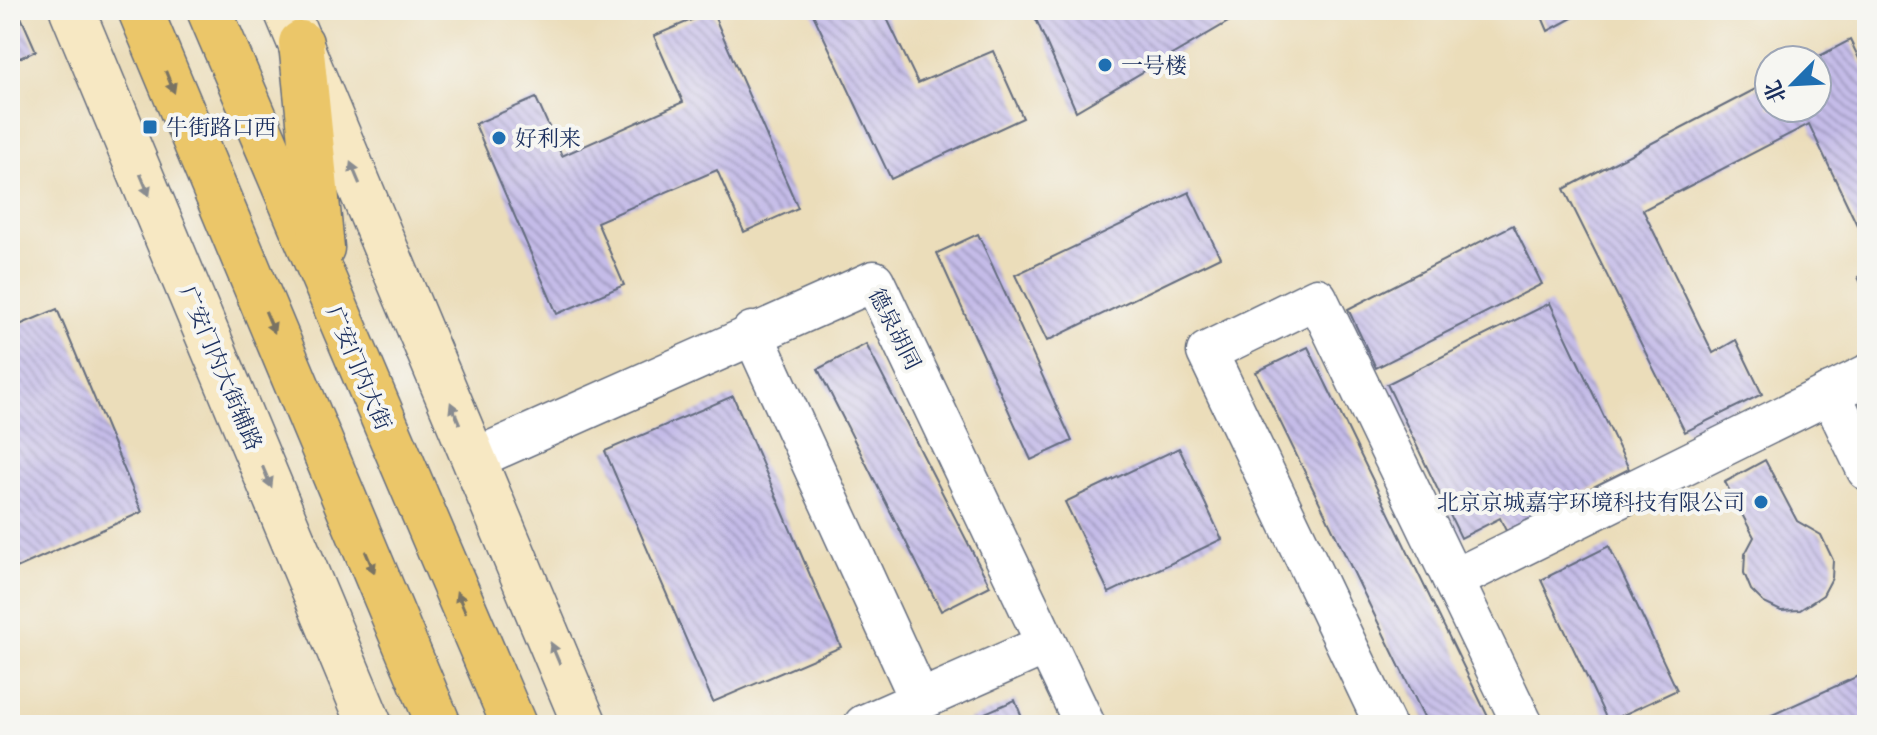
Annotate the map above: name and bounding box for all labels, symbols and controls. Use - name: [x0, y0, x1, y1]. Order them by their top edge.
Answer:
- north arrow: [1753, 44, 1833, 124]
- place label: 一号楼: [1121, 52, 1187, 79]
- marker: 一号楼: [1096, 56, 1114, 74]
- one-way arrow: [163, 70, 176, 94]
- text: 北: [1758, 76, 1792, 107]
- place label: 牛街路口西: [166, 114, 276, 141]
- marker: 牛街路口西: [141, 118, 159, 136]
- place label: 好利来: [515, 125, 581, 152]
- marker: 好利来: [490, 129, 508, 147]
- one-way arrow: [348, 161, 361, 185]
- one-way arrow: [139, 173, 152, 197]
- street label: 广安门内大街辅路: [174, 282, 268, 454]
- street label: 德泉胡同: [863, 284, 927, 374]
- street label: 广安门内大街: [321, 302, 397, 434]
- one-way arrow: [263, 310, 276, 334]
- one-way arrow: [448, 401, 461, 425]
- one-way arrow: [260, 465, 273, 489]
- place label: 北京京城嘉宇环境科技有限公司: [1437, 489, 1745, 516]
- marker: 北京京城嘉宇环境科技有限公司: [1752, 493, 1770, 511]
- one-way arrow: [364, 550, 377, 574]
- one-way arrow: [454, 590, 467, 614]
- one-way arrow: [548, 641, 561, 665]

